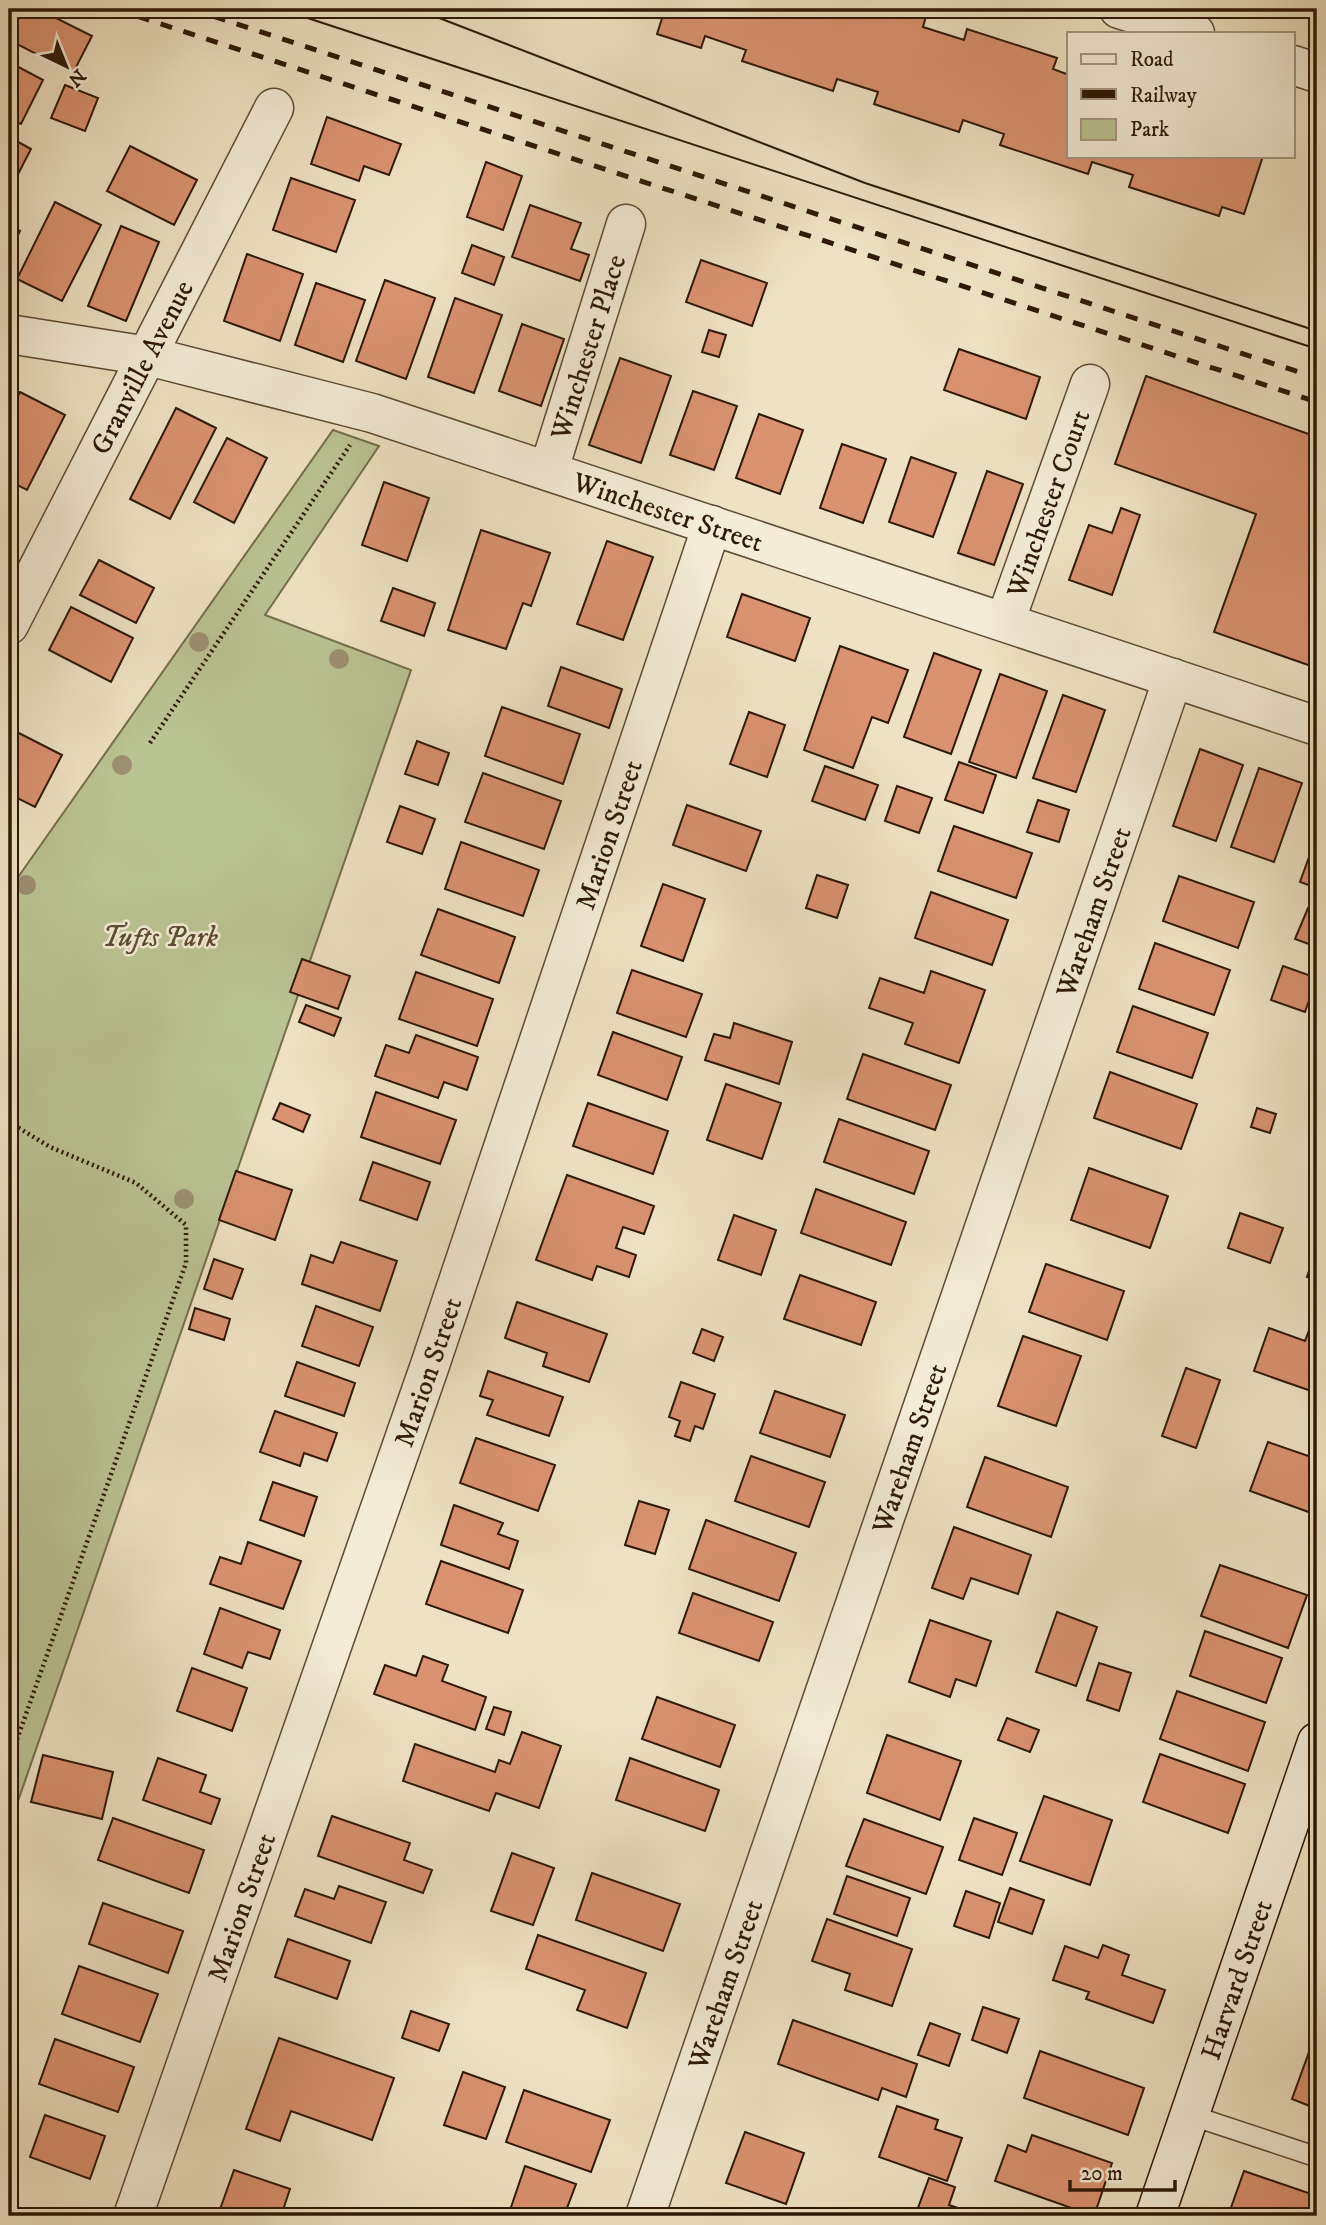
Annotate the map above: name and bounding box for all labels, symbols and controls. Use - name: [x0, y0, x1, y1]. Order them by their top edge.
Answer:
- north arrow: [32, 32, 102, 102]
- legend: [1067, 32, 1294, 158]
- text: Road: [1130, 47, 1174, 73]
- text: N: [63, 64, 90, 91]
- text: Railway: [1130, 83, 1198, 109]
- text: Park: [1130, 117, 1170, 143]
- street label: Winchester Place: [543, 250, 634, 445]
- street label: Granville Avenue: [83, 275, 202, 461]
- street label: Winchester Court: [999, 405, 1098, 604]
- street label: Winchester Street: [567, 464, 767, 560]
- street label: Marion Street: [568, 756, 651, 914]
- street label: Wareham Street: [1048, 822, 1140, 1003]
- park label: Tufts Park: [102, 920, 218, 955]
- street label: Marion Street: [387, 1293, 470, 1452]
- street label: Wareham Street: [864, 1359, 956, 1539]
- street label: Marion Street: [200, 1828, 284, 1987]
- street label: Wareham Street: [680, 1895, 771, 2075]
- street label: Harvard Street: [1194, 1895, 1281, 2065]
- scale bar: [1070, 2148, 1176, 2192]
- text: 20 m: [1081, 2161, 1123, 2187]

